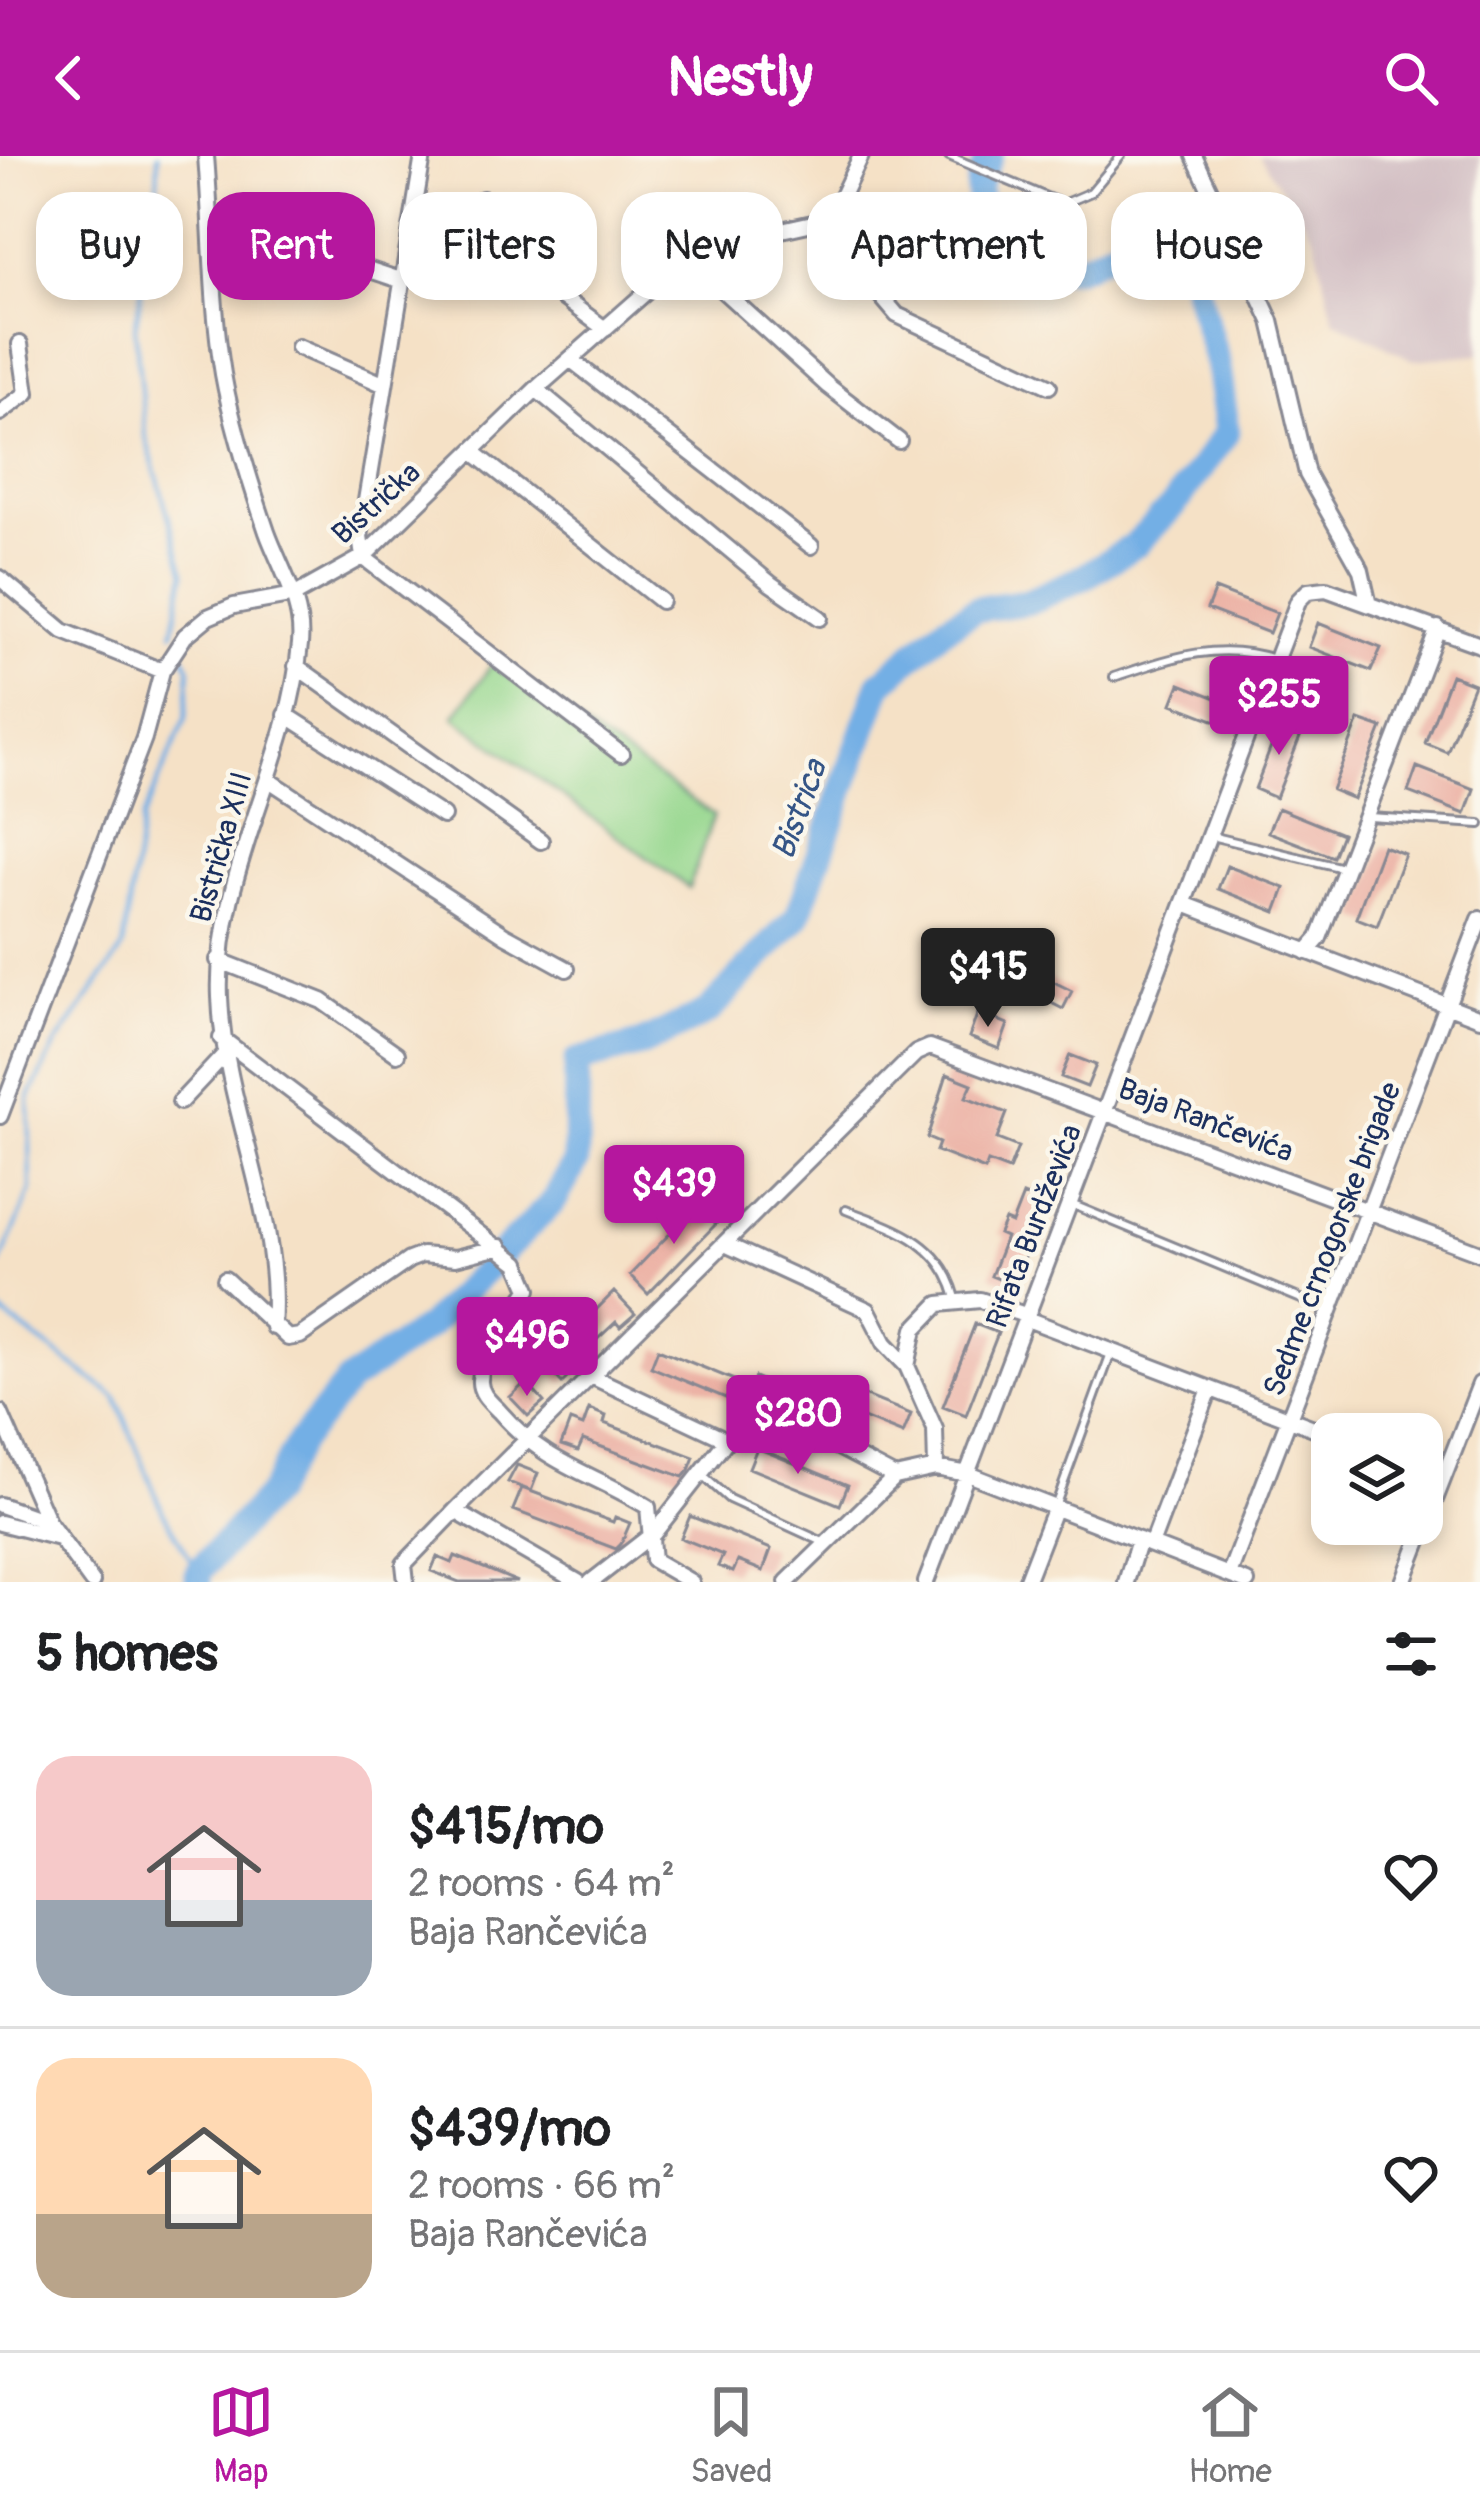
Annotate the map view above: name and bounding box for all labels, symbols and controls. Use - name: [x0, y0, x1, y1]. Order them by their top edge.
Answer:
- text: Nestly: [668, 44, 812, 112]
- icon: back: [36, 45, 102, 111]
- icon: search: [1378, 45, 1444, 111]
- chip: Buy: [36, 192, 183, 300]
- chip: Rent: [207, 192, 375, 300]
- chip: Filters: [399, 192, 597, 300]
- chip: New: [621, 192, 783, 300]
- chip: Apartment: [807, 192, 1087, 300]
- chip: House: [1111, 192, 1305, 300]
- street label: Bistrička: [325, 454, 428, 553]
- pin: $255: [1208, 656, 1350, 758]
- text: $255: [1236, 670, 1322, 719]
- water label: Bistrica: [763, 753, 837, 865]
- street label: Bistrička XIII: [182, 768, 261, 927]
- pin: $415: [917, 928, 1059, 1030]
- text: $415: [948, 942, 1028, 991]
- street label: Baja Rančevića: [1113, 1070, 1299, 1171]
- street label: Sedme crnogorske brigade: [1255, 1077, 1410, 1401]
- street label: Rifata Burdževića: [979, 1119, 1090, 1333]
- pin: $439: [603, 1145, 745, 1247]
- text: $439: [631, 1159, 717, 1208]
- pin: $496: [456, 1297, 598, 1399]
- text: $496: [484, 1311, 570, 1360]
- pin: $280: [727, 1375, 869, 1477]
- text: $280: [753, 1389, 843, 1438]
- map controls: [1311, 1413, 1443, 1545]
- button: layers: [1311, 1413, 1443, 1545]
- icon: filters: [1378, 1621, 1444, 1687]
- text: 5 homes: [36, 1622, 218, 1686]
- text: $415/mo: [408, 1795, 604, 1859]
- icon: home: [132, 1804, 276, 1948]
- icon: heart: [1378, 1843, 1444, 1909]
- text: 2 rooms · 64 m²: [408, 1859, 675, 1908]
- text: Baja Rančevića: [408, 1908, 648, 1957]
- text: $439/mo: [408, 2097, 611, 2161]
- icon: home: [132, 2106, 276, 2250]
- icon: heart: [1378, 2145, 1444, 2211]
- text: 2 rooms · 66 m²: [408, 2161, 675, 2210]
- text: Baja Rančevića: [408, 2210, 648, 2259]
- tab: Map: [208, 2379, 274, 2492]
- tab: Saved: [690, 2379, 772, 2492]
- tab: Home: [1189, 2379, 1272, 2492]

